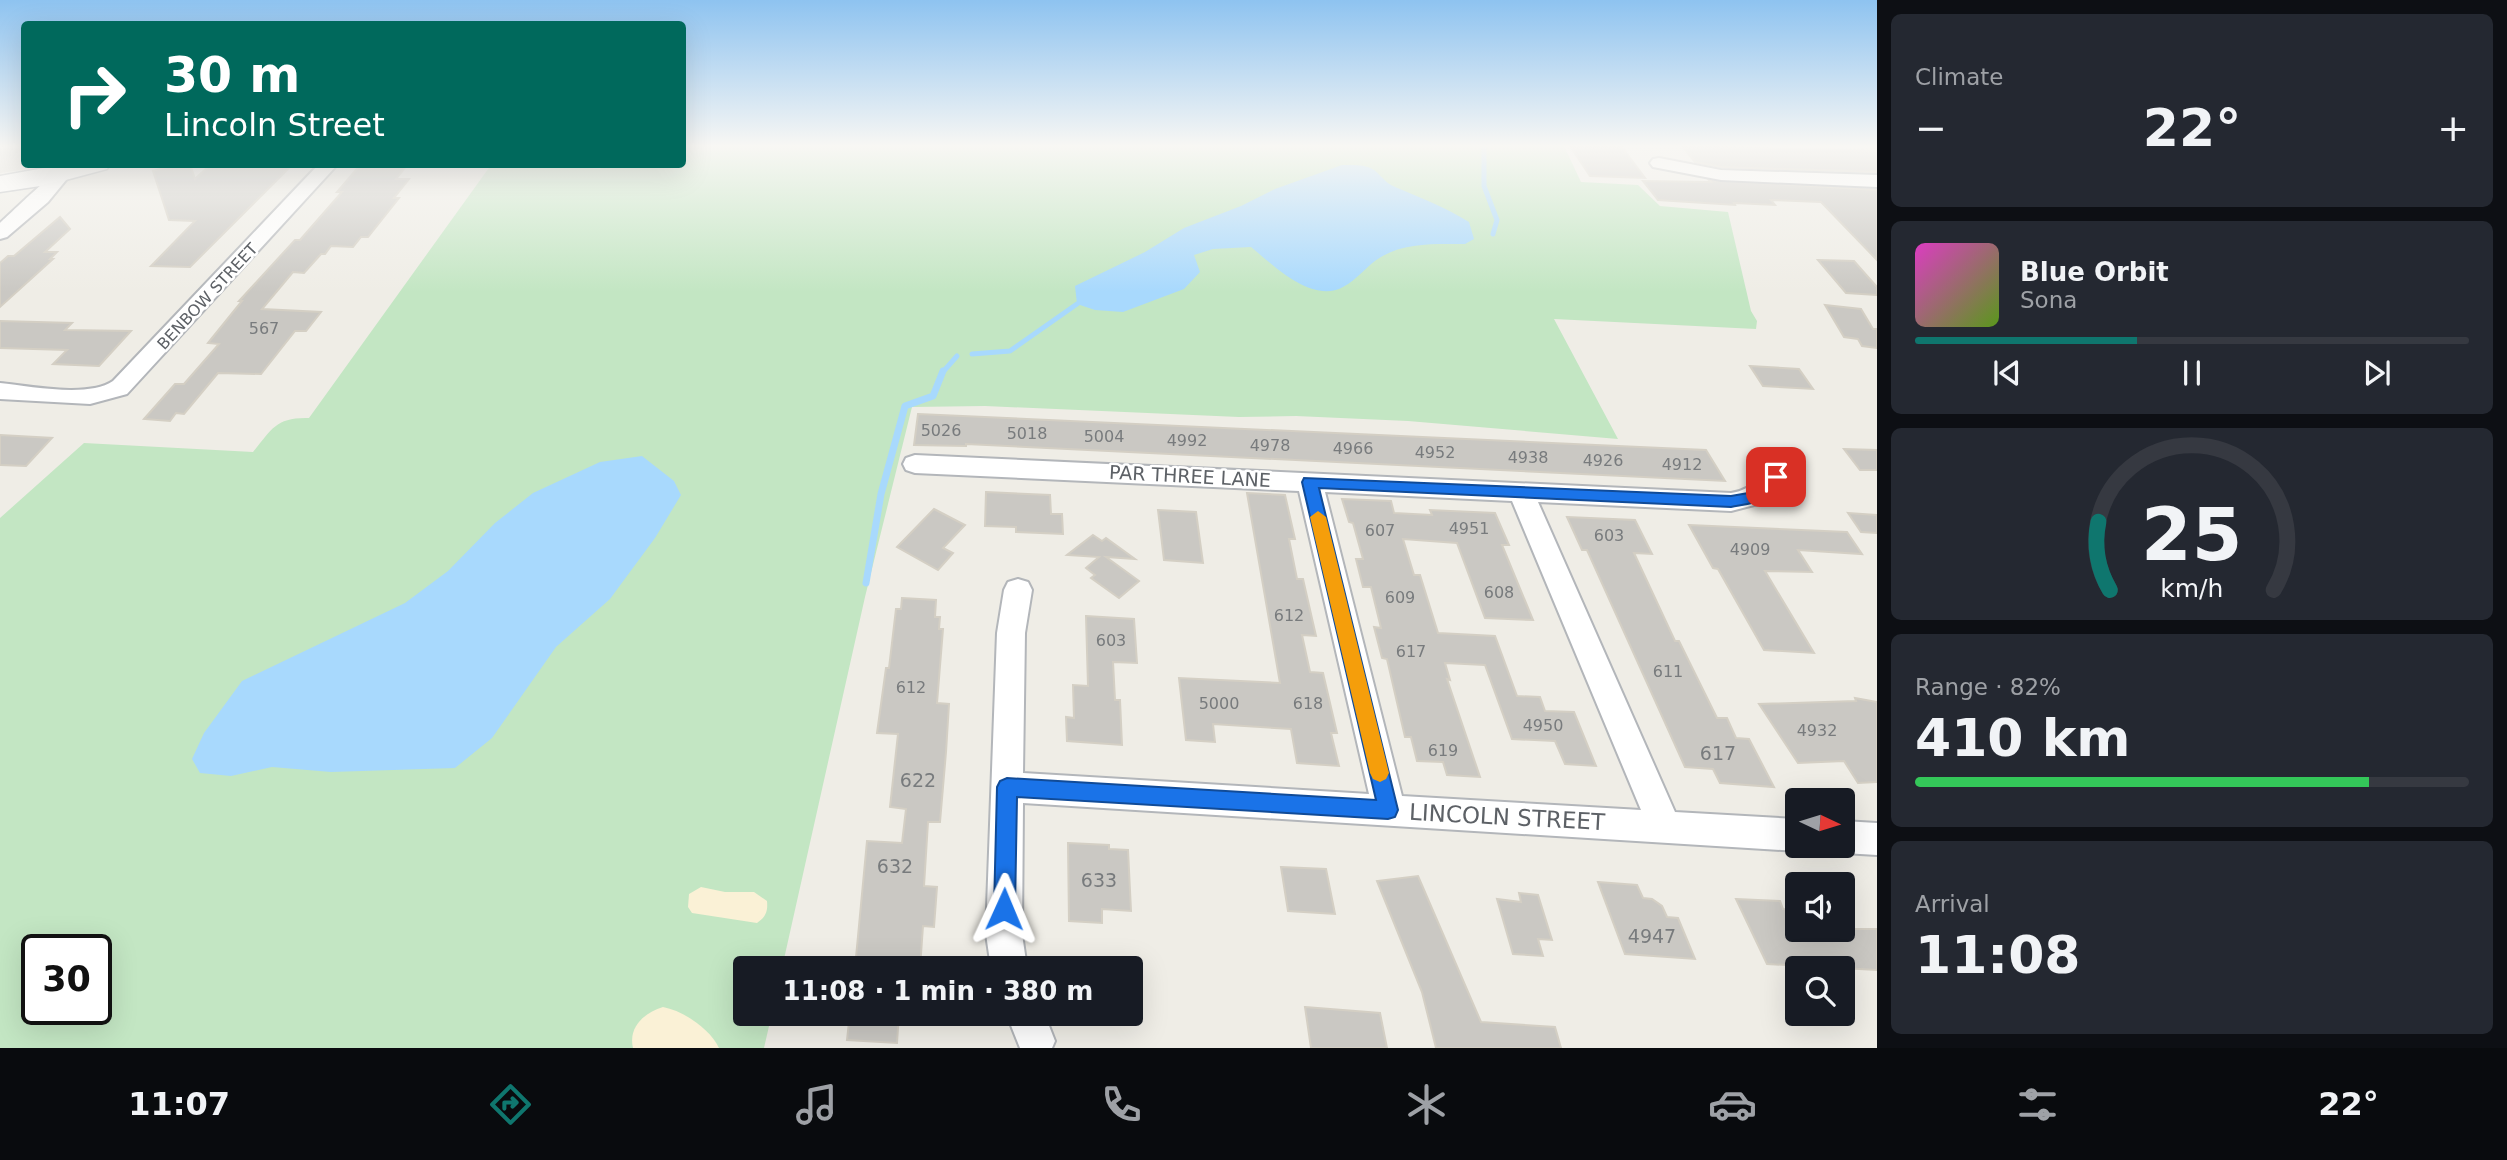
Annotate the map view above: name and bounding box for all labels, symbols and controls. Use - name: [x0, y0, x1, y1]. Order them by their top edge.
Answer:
- text: 30 m: [164, 47, 300, 104]
- icon: right: [49, 49, 140, 140]
- text: Climate: [1915, 64, 2004, 90]
- text: 22°: [2143, 98, 2241, 158]
- text: Lincoln Street: [164, 106, 385, 144]
- text: −: [1915, 106, 1947, 150]
- text: +: [2437, 106, 2469, 150]
- street label: BENBOW STREET: [153, 239, 262, 353]
- text: Blue Orbit: [2020, 257, 2169, 287]
- text: Sona: [2020, 287, 2077, 313]
- house number: 567: [249, 319, 279, 338]
- icon: previous: [1988, 354, 2026, 392]
- icon: pause: [2173, 354, 2211, 392]
- icon: next: [2358, 354, 2396, 392]
- house number: 5026: [921, 421, 961, 440]
- house number: 5018: [1007, 424, 1047, 443]
- house number: 5004: [1084, 427, 1124, 446]
- house number: 4992: [1167, 431, 1207, 450]
- house number: 4978: [1250, 436, 1290, 455]
- house number: 4966: [1333, 439, 1373, 458]
- house number: 4952: [1415, 443, 1455, 462]
- pin: [1746, 447, 1806, 507]
- house number: 4938: [1508, 448, 1548, 467]
- house number: 4926: [1583, 451, 1623, 470]
- house number: 4912: [1662, 455, 1702, 474]
- icon: arrive: [1757, 458, 1795, 496]
- street label: PAR THREE LANE: [1109, 461, 1271, 491]
- text: 25: [2141, 492, 2243, 577]
- house number: 4951: [1449, 519, 1489, 538]
- house number: 607: [1365, 521, 1395, 540]
- house number: 603: [1594, 526, 1624, 545]
- house number: 4909: [1730, 540, 1770, 559]
- text: km/h: [2160, 574, 2224, 603]
- house number: 608: [1484, 583, 1514, 602]
- house number: 609: [1385, 588, 1415, 607]
- house number: 612: [1274, 606, 1304, 625]
- house number: 603: [1096, 631, 1126, 650]
- house number: 617: [1396, 642, 1426, 661]
- house number: 611: [1653, 662, 1683, 681]
- text: Range · 82%: [1915, 674, 2061, 700]
- house number: 612: [896, 678, 926, 697]
- house number: 5000: [1199, 694, 1239, 713]
- house number: 618: [1293, 694, 1323, 713]
- text: 410 km: [1915, 708, 2130, 768]
- house number: 4950: [1523, 716, 1563, 735]
- house number: 4932: [1797, 721, 1837, 740]
- house number: 619: [1428, 741, 1458, 760]
- house number: 617: [1700, 742, 1736, 764]
- house number: 622: [900, 769, 936, 791]
- north arrow: [1785, 788, 1855, 858]
- map controls: [1785, 788, 1855, 1026]
- street label: LINCOLN STREET: [1408, 799, 1607, 835]
- house number: 632: [877, 855, 913, 877]
- house number: 633: [1081, 869, 1117, 891]
- position arrow: [967, 872, 1041, 946]
- button: sound: [1785, 872, 1855, 942]
- text: Arrival: [1915, 891, 1990, 917]
- house number: 4947: [1628, 925, 1676, 947]
- text: 11:08: [1915, 925, 2081, 985]
- speed limit sign: 30: [21, 934, 112, 1025]
- button: search: [1785, 956, 1855, 1026]
- text: 11:08 · 1 min · 380 m: [783, 976, 1093, 1006]
- icon: directions: [486, 1080, 535, 1129]
- icon: music: [792, 1080, 841, 1129]
- icon: phone: [1097, 1080, 1146, 1129]
- icon: climate: [1402, 1080, 1451, 1129]
- icon: car: [1708, 1080, 1757, 1129]
- icon: filters: [2013, 1080, 2062, 1129]
- text: 11:07: [128, 1085, 230, 1123]
- text: 22°: [2318, 1085, 2379, 1123]

